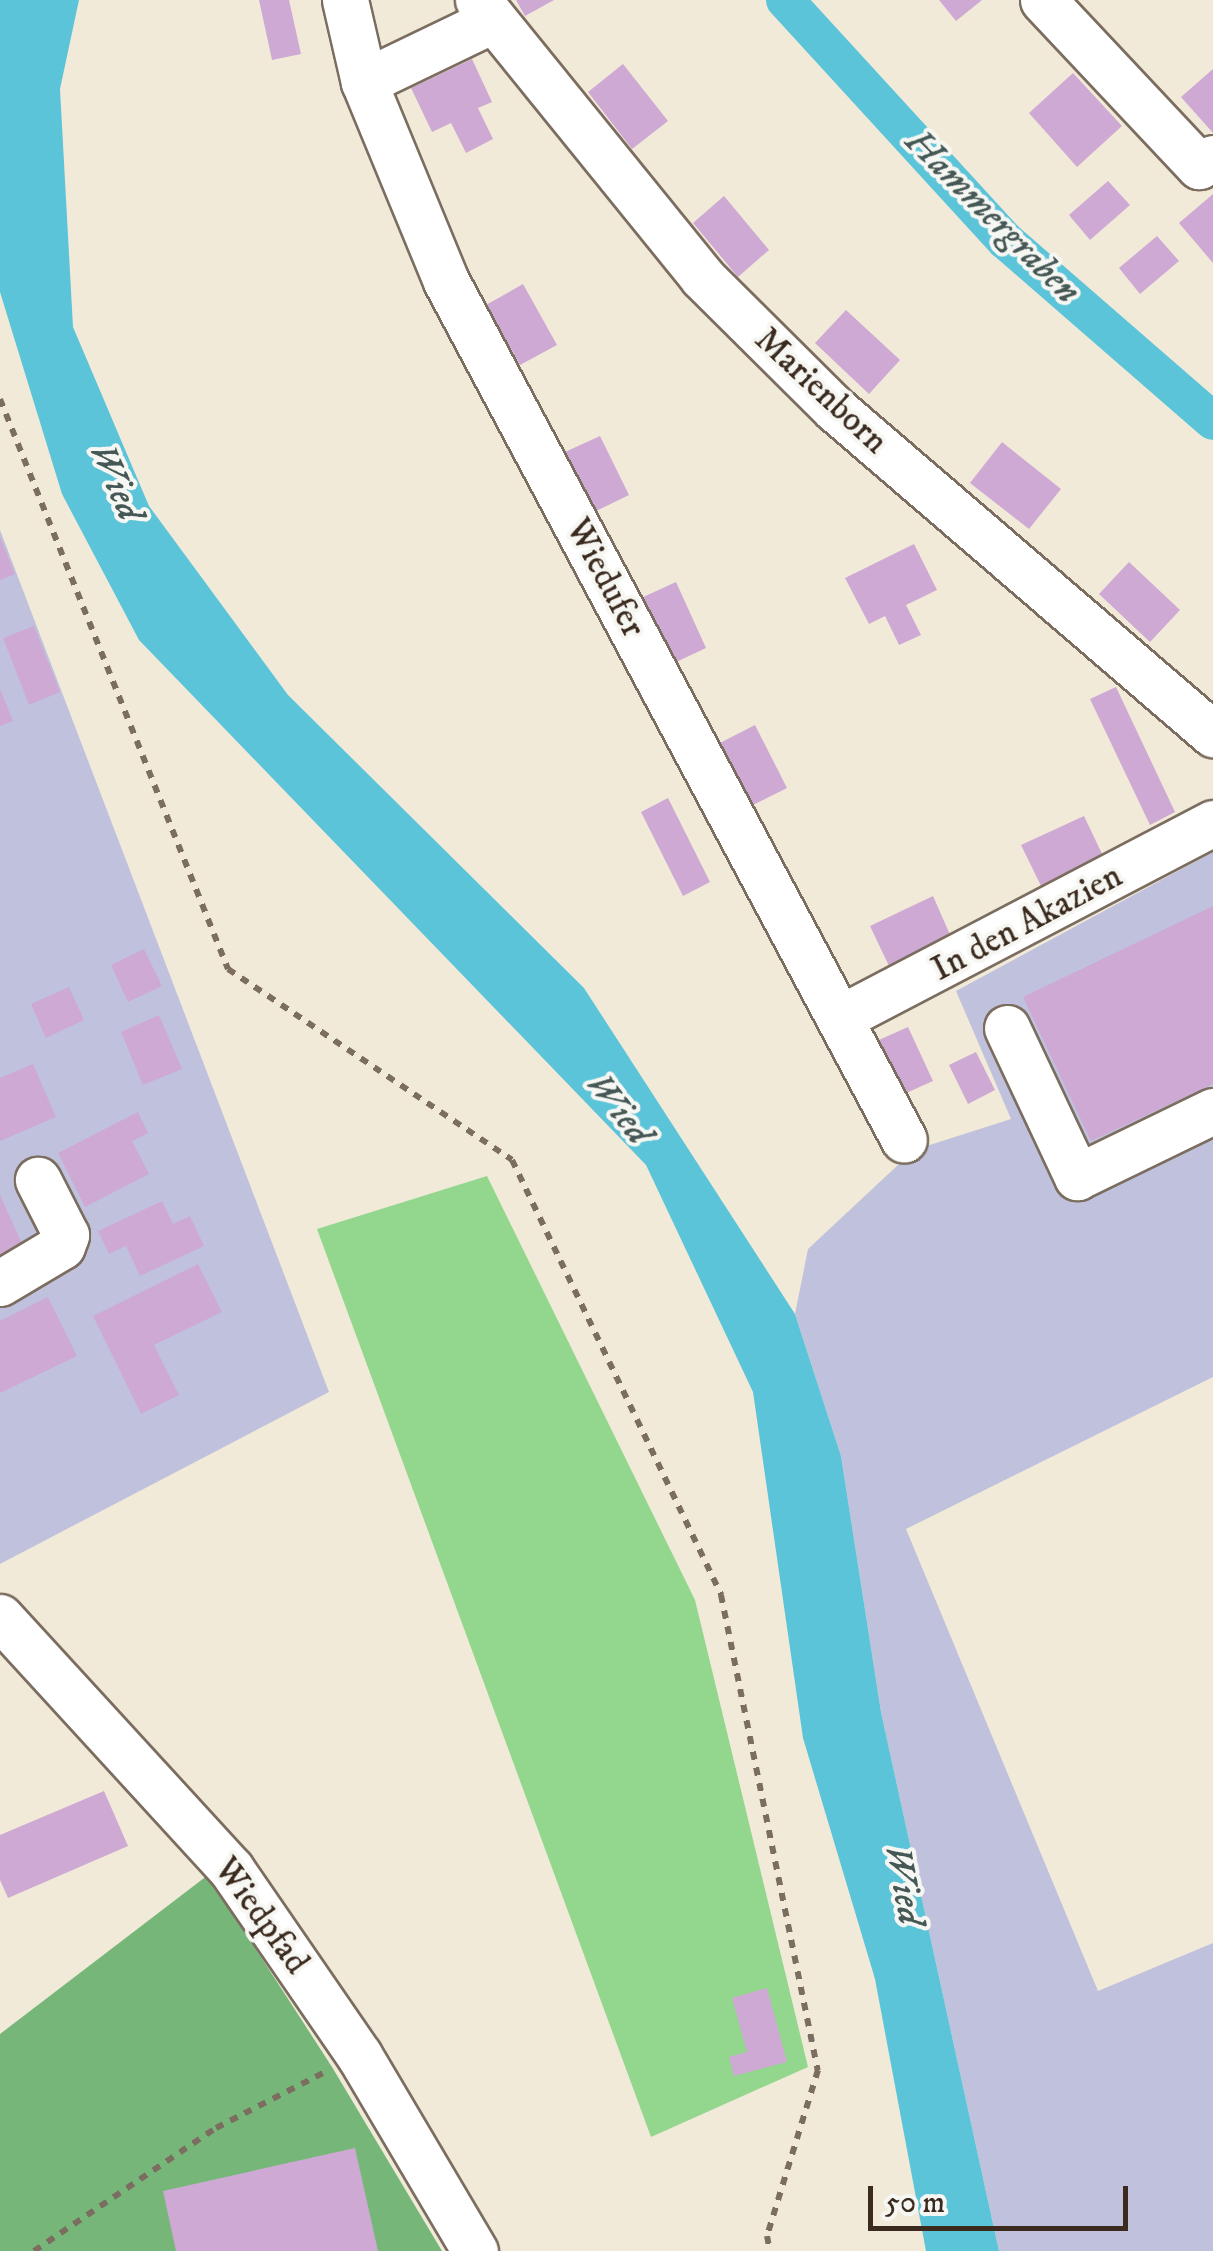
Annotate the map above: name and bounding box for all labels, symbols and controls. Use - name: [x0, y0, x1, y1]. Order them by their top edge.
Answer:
- water label: Hammergraben: [895, 120, 1089, 314]
- street label: Marienborn: [746, 319, 896, 463]
- water label: Wied: [78, 436, 152, 528]
- street label: Wiedufer: [556, 511, 654, 645]
- street label: In den Akazien: [925, 855, 1129, 991]
- water label: Wied: [575, 1063, 661, 1155]
- water label: Wied: [873, 1841, 933, 1929]
- street label: Wiedpfad: [205, 1849, 317, 1983]
- scale bar: [873, 2166, 1133, 2228]
- text: 50 m: [885, 2185, 945, 2222]

